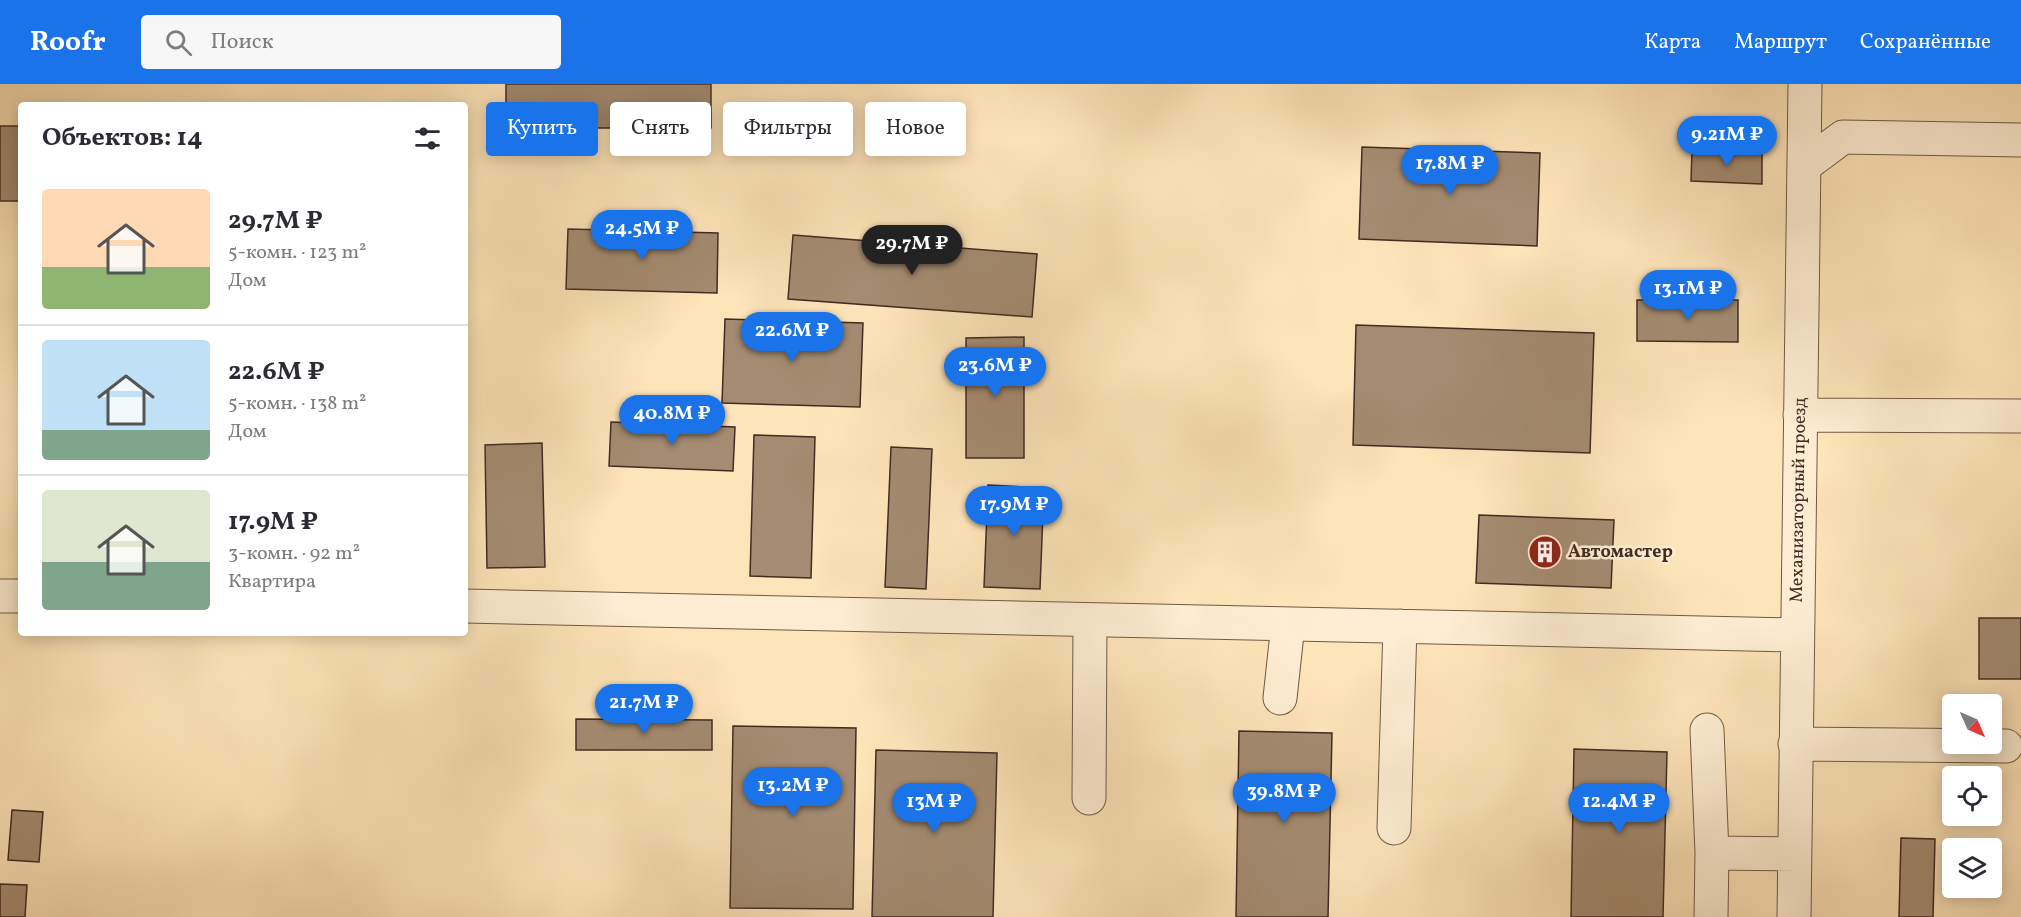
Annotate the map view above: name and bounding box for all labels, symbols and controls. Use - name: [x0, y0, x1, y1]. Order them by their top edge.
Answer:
- search box: [141, 15, 561, 69]
- text: Roofr: [30, 23, 105, 62]
- icon: search: [162, 26, 195, 59]
- text: Поиск: [210, 27, 273, 58]
- text: Карта: [1644, 28, 1701, 57]
- text: Маршрут: [1734, 28, 1827, 57]
- text: Сохранённые: [1860, 28, 1991, 57]
- chip: Купить: [486, 102, 598, 156]
- chip: Снять: [610, 102, 711, 156]
- chip: Фильтры: [723, 102, 853, 156]
- chip: Новое: [865, 102, 966, 156]
- pin: 9.21M ₽: [1672, 116, 1782, 167]
- text: Объектов: 14: [42, 120, 203, 156]
- text: 9.21M ₽: [1691, 121, 1763, 149]
- icon: filters: [411, 122, 444, 155]
- pin: 17.8M ₽: [1395, 145, 1505, 196]
- text: 17.8M ₽: [1415, 150, 1485, 178]
- text: 29.7M ₽: [228, 203, 323, 239]
- pin: 24.5M ₽: [587, 210, 697, 261]
- icon: home: [90, 213, 162, 285]
- text: 24.5M ₽: [605, 215, 679, 243]
- pin: 29.7M ₽: [857, 225, 967, 276]
- text: 29.7M ₽: [875, 230, 949, 258]
- text: 5-комн. · 123 m²: [228, 239, 366, 267]
- text: Дом: [228, 267, 267, 295]
- pin: 13.1M ₽: [1633, 270, 1743, 321]
- text: 13.1M ₽: [1654, 275, 1723, 303]
- pin: 22.6M ₽: [737, 312, 847, 363]
- text: 22.6M ₽: [755, 317, 829, 345]
- pin: 23.6M ₽: [940, 347, 1050, 398]
- text: 23.6M ₽: [958, 352, 1032, 380]
- text: 22.6M ₽: [228, 354, 325, 390]
- icon: home: [90, 364, 162, 436]
- text: 5-комн. · 138 m²: [228, 390, 367, 418]
- pin: 40.8M ₽: [617, 395, 727, 446]
- street label: Механизаторный проезд: [1785, 397, 1813, 603]
- text: 40.8M ₽: [633, 400, 711, 428]
- text: Дом: [228, 418, 267, 446]
- pin: 17.9M ₽: [959, 486, 1069, 537]
- text: 17.9M ₽: [979, 491, 1049, 519]
- text: 17.9M ₽: [228, 504, 318, 540]
- icon: home: [90, 514, 162, 586]
- building icon: Автомастер: [1527, 534, 1563, 570]
- text: 3-комн. · 92 m²: [228, 540, 360, 568]
- place label: Автомастер: [1568, 540, 1673, 565]
- text: Квартира: [228, 568, 316, 596]
- pin: 21.7M ₽: [589, 684, 699, 735]
- text: 21.7M ₽: [609, 689, 679, 717]
- north arrow: [1942, 694, 2002, 754]
- map controls: [1942, 694, 2002, 898]
- button: locate: [1942, 766, 2002, 826]
- pin: 13.2M ₽: [738, 767, 848, 818]
- text: 13.2M ₽: [757, 772, 829, 800]
- pin: 39.8M ₽: [1229, 773, 1339, 824]
- text: 39.8M ₽: [1247, 778, 1321, 806]
- pin: 13M ₽: [892, 783, 976, 834]
- pin: 12.4M ₽: [1564, 783, 1674, 834]
- text: 13M ₽: [906, 788, 962, 816]
- text: 12.4M ₽: [1582, 788, 1656, 816]
- button: layers: [1942, 838, 2002, 898]

